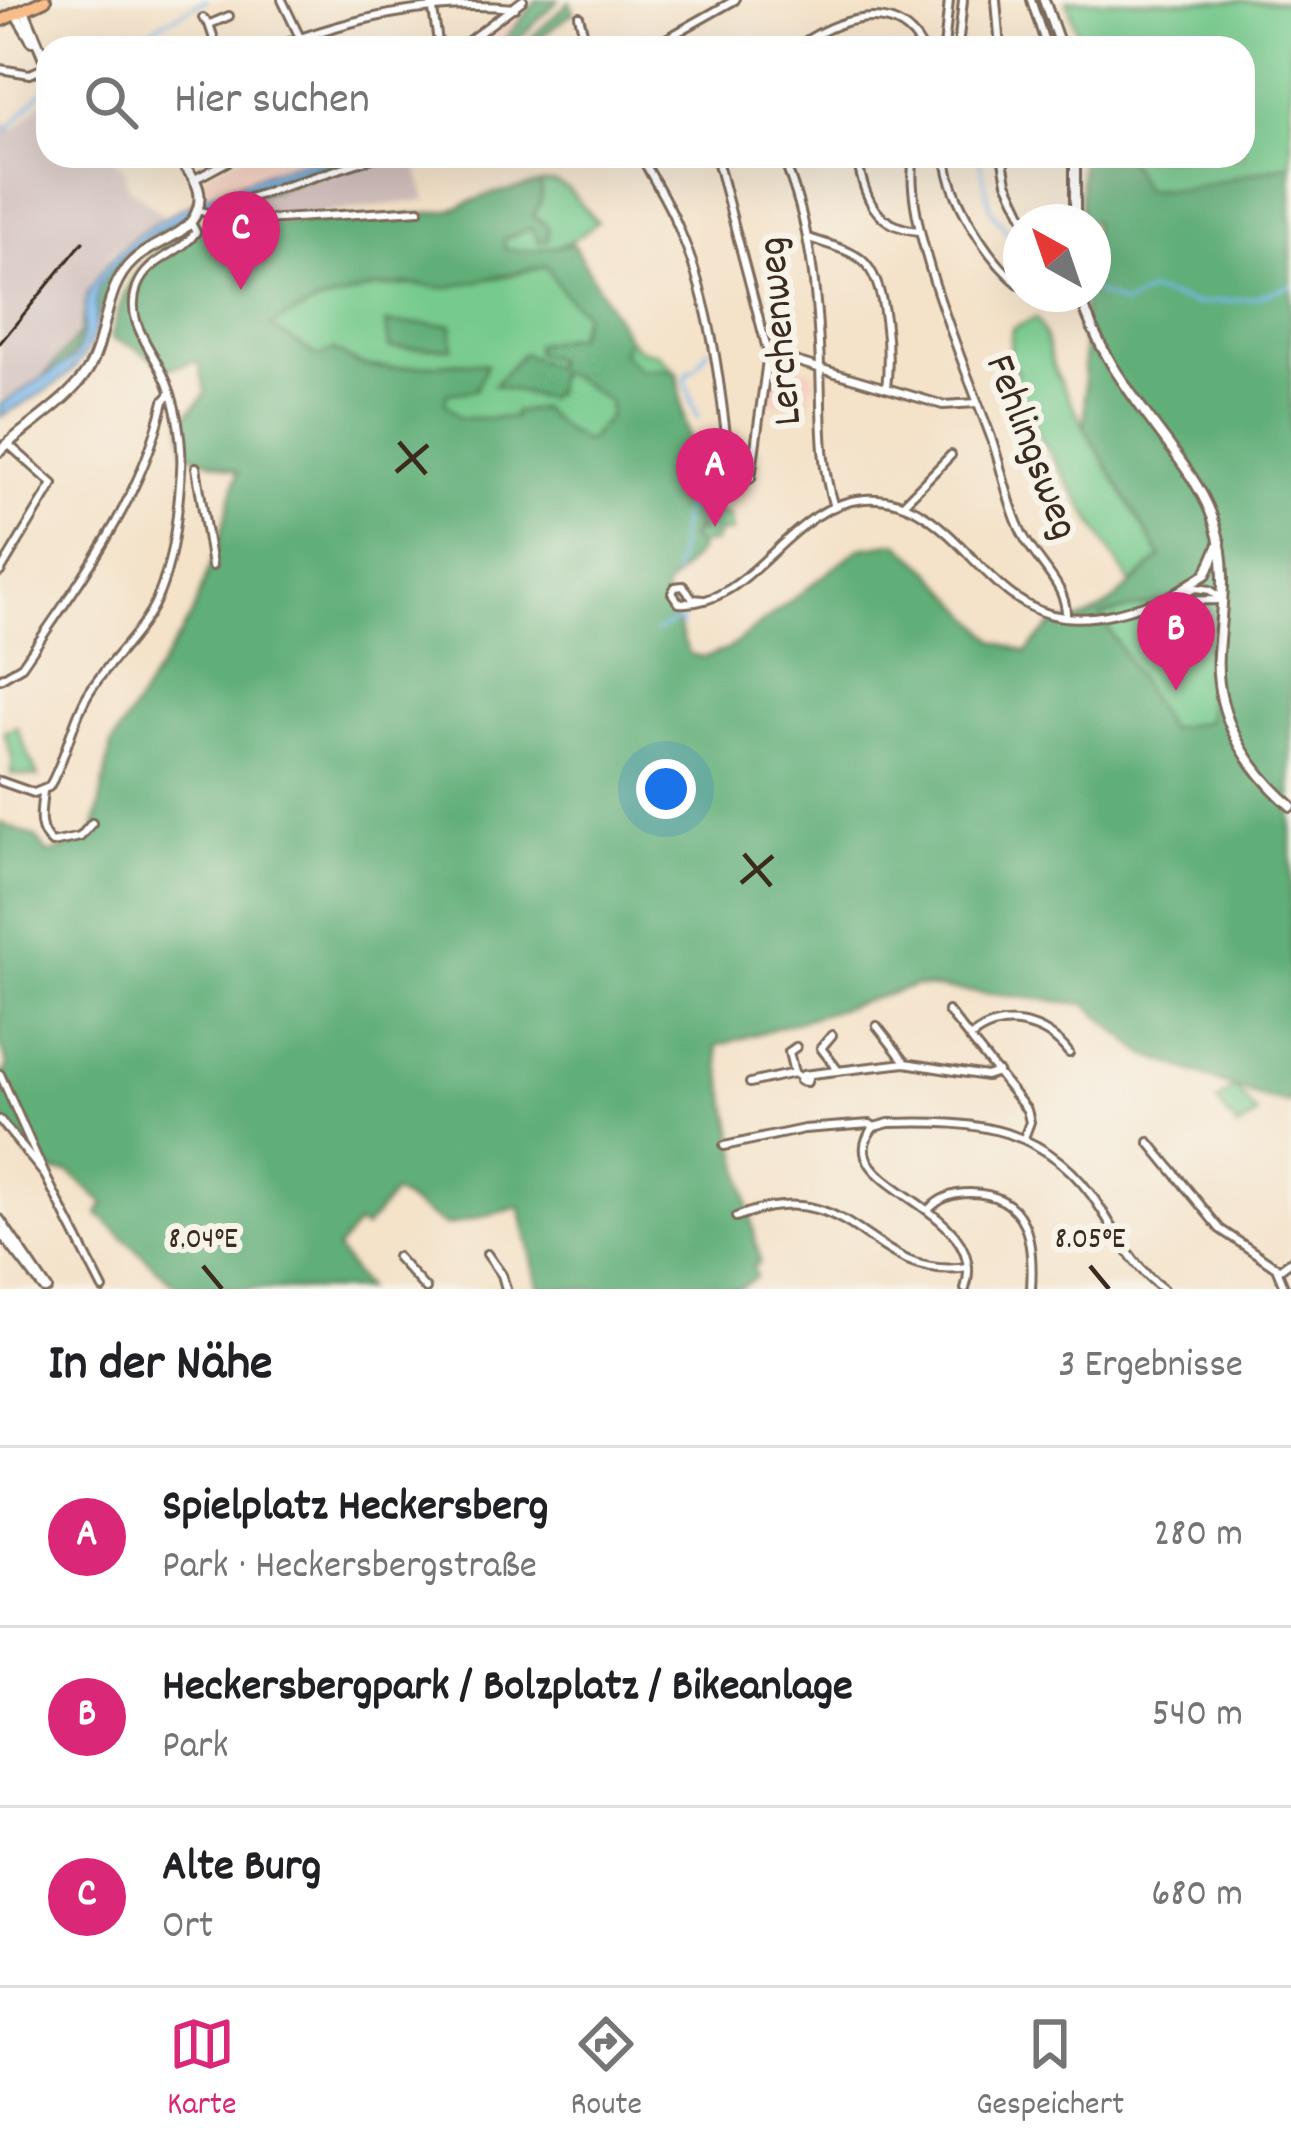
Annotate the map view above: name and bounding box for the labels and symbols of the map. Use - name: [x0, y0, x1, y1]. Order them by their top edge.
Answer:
- pin: C: [202, 191, 280, 290]
- north arrow: [1003, 204, 1111, 312]
- street label: Lerchenweg: [745, 234, 821, 428]
- street label: Fehlingsweg: [966, 347, 1092, 549]
- pin: A: [676, 428, 754, 527]
- pin: B: [1137, 592, 1215, 691]
- your location: [636, 759, 696, 819]
- text: 8.04°E: [168, 1220, 238, 1263]
- text: 8.05°E: [1055, 1220, 1126, 1263]

